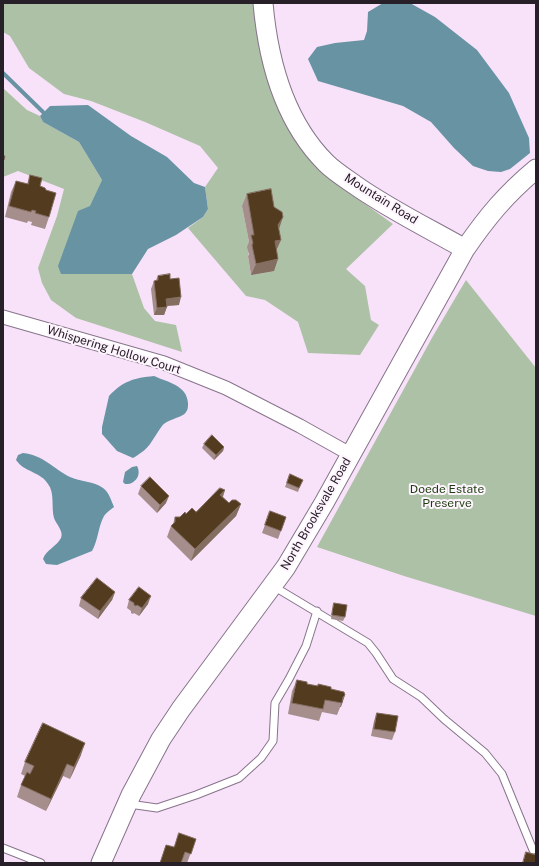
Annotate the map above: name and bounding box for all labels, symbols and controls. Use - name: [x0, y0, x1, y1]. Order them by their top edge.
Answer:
- street label: Mountain Road: [342, 171, 420, 227]
- street label: Whispering Hollow Court: [45, 323, 183, 377]
- street label: North Brooksvale Road: [278, 455, 354, 573]
- park label: Doede Estate Preserve: [410, 482, 484, 510]

